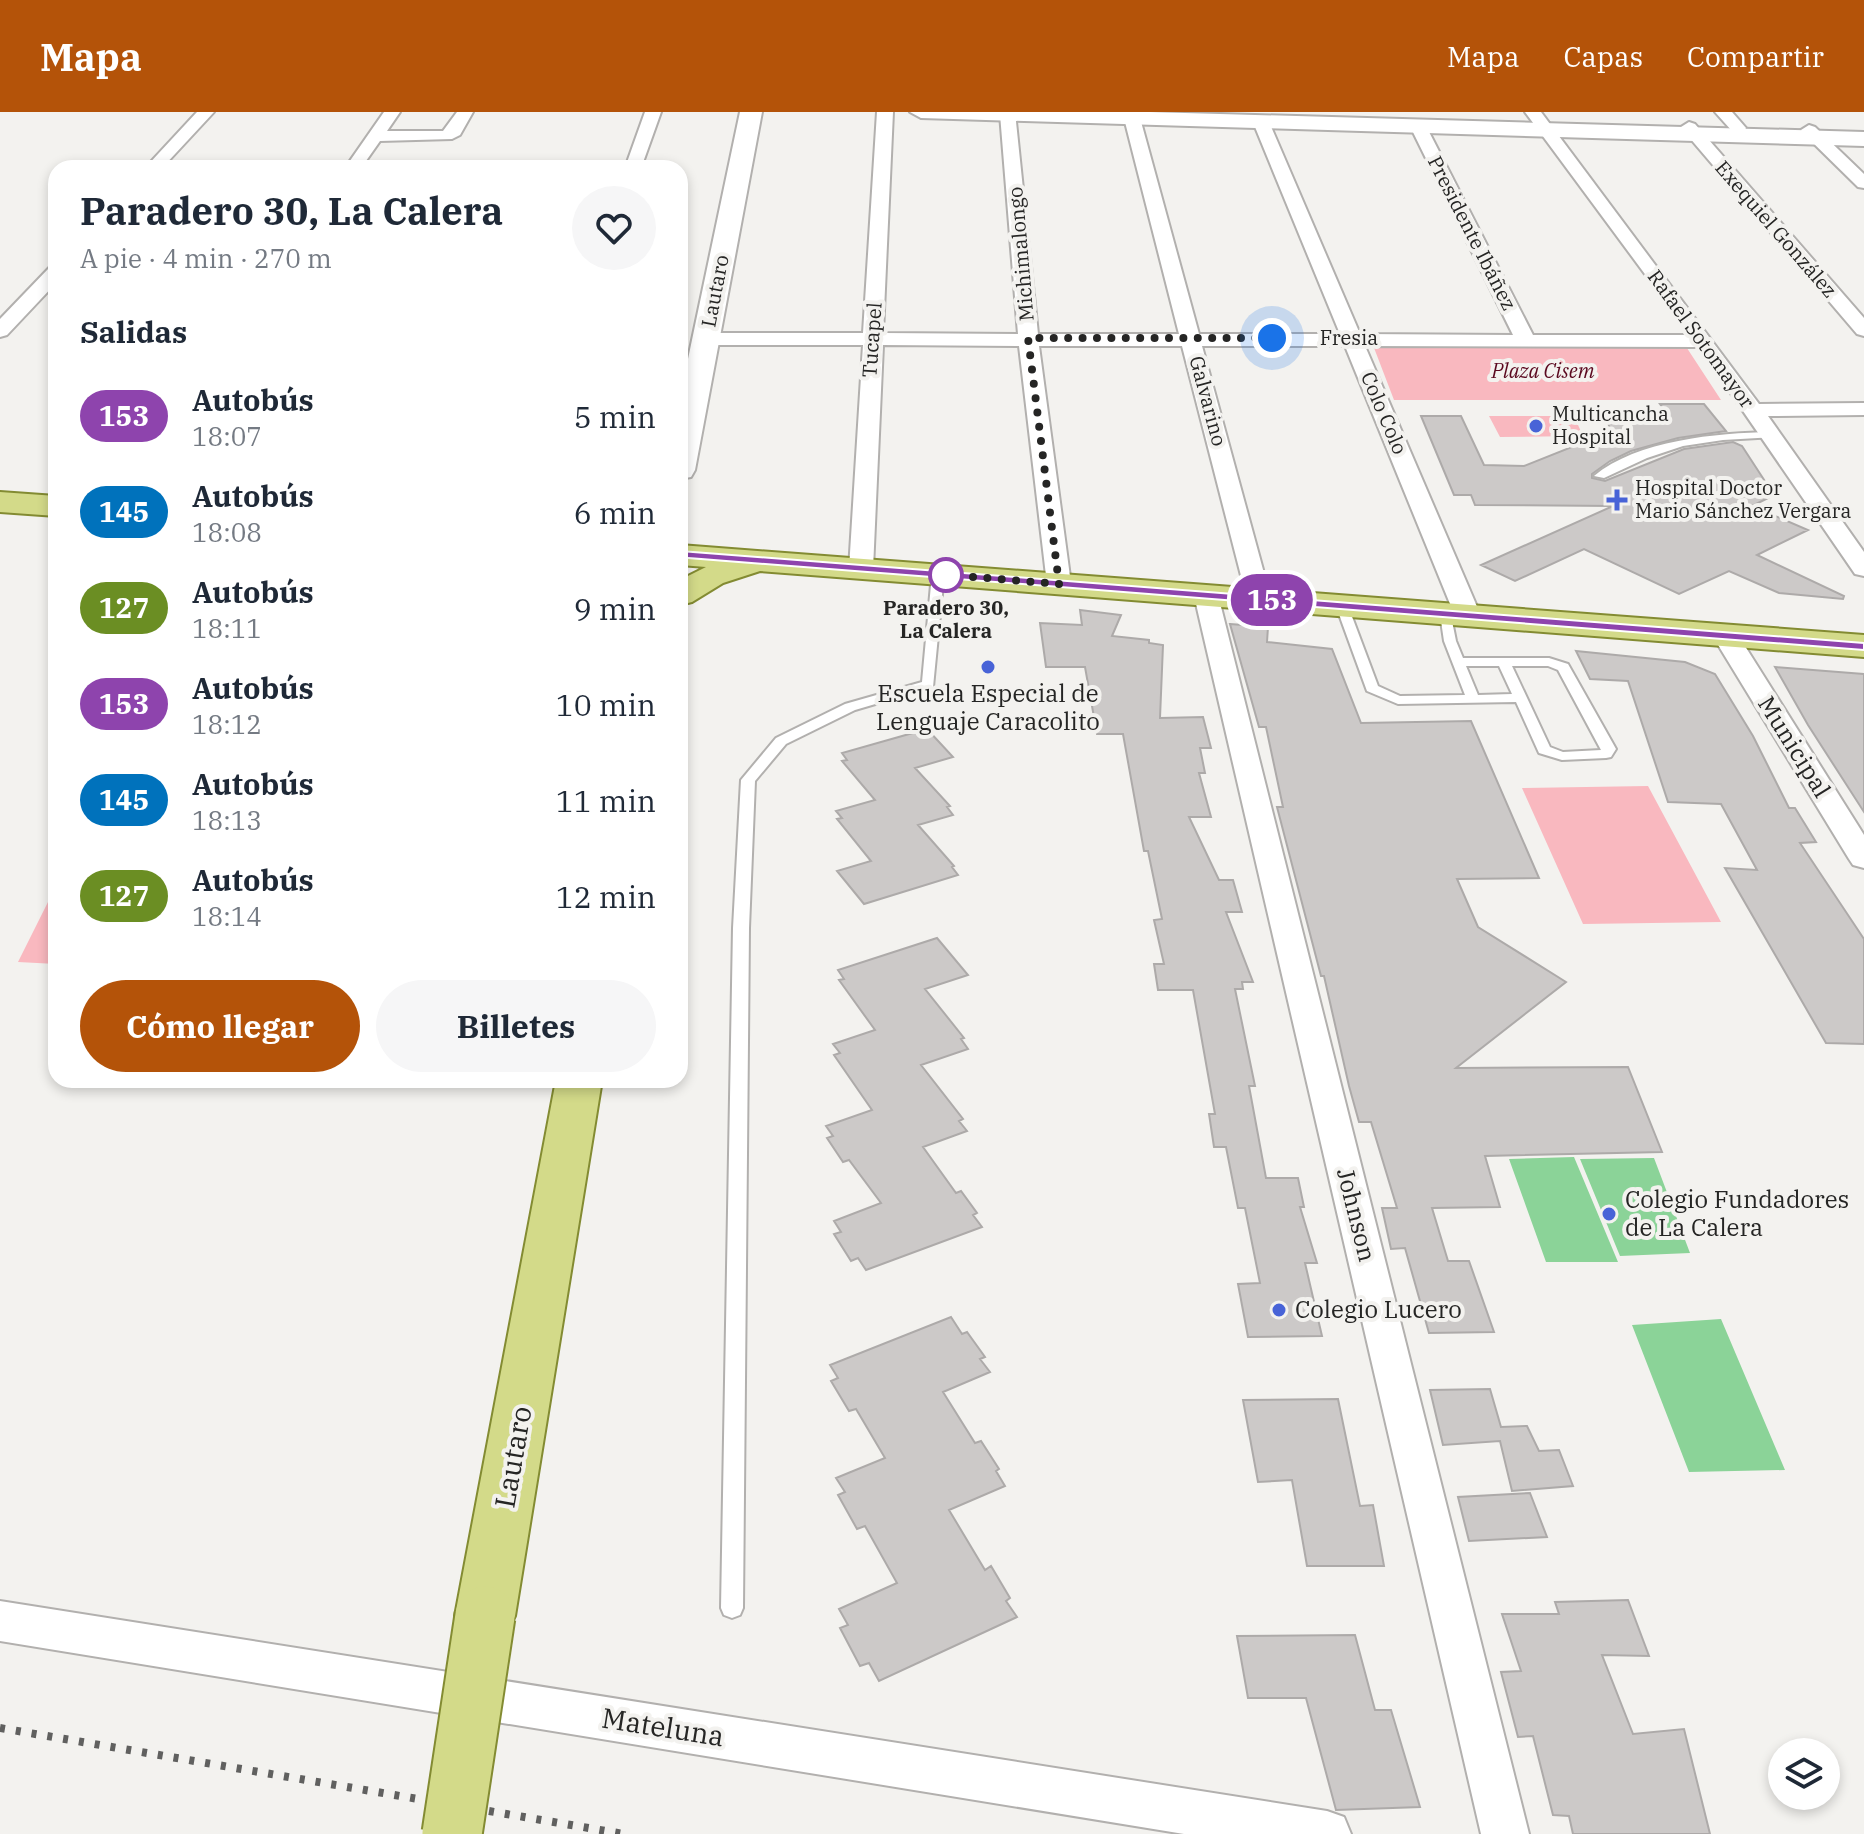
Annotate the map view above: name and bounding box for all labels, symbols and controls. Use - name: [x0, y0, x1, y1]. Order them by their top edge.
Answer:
- text: Mapa: [40, 32, 142, 81]
- text: Mapa: [1447, 38, 1520, 75]
- text: Capas: [1564, 38, 1643, 75]
- text: Compartir: [1687, 38, 1824, 75]
- street label: Presidente Ibáñez: [1422, 151, 1523, 314]
- street label: Exequiel González: [1709, 155, 1843, 303]
- text: Paradero 30, La Calera: [80, 186, 503, 235]
- button: heart: [572, 186, 656, 270]
- street label: Michimalongo: [1001, 186, 1040, 322]
- text: A pie · 4 min · 270 m: [80, 241, 332, 275]
- street label: Lautaro: [694, 252, 735, 329]
- street label: Rafael Sotomayor: [1642, 264, 1761, 414]
- street label: Tucapel: [855, 301, 888, 379]
- text: Salidas: [80, 312, 187, 351]
- your location: [1252, 318, 1292, 358]
- street label: Fresia: [1320, 324, 1378, 351]
- street label: Galvarino: [1184, 353, 1233, 449]
- park label: Plaza Cisem: [1490, 357, 1595, 384]
- street label: Colo Colo: [1355, 367, 1414, 458]
- text: Autobús: [192, 380, 314, 419]
- text: 153: [99, 397, 149, 434]
- text: 5 min: [574, 397, 656, 436]
- place label: Multicancha Hospital: [1552, 400, 1669, 450]
- marker: Multicancha Hospital: [1527, 417, 1545, 435]
- text: 18:07: [192, 419, 262, 453]
- place label: Hospital Doctor Mario Sánchez Vergara: [1635, 474, 1851, 524]
- text: Autobús: [192, 476, 314, 515]
- marker: Hospital Doctor Mario Sánchez Vergara: [1606, 489, 1628, 511]
- text: 145: [99, 493, 149, 530]
- text: 6 min: [574, 493, 656, 532]
- text: 18:08: [192, 515, 262, 549]
- marker: Paradero 30, La Calera: [929, 558, 963, 592]
- text: Autobús: [192, 572, 314, 611]
- line badge: 153: [1226, 574, 1318, 626]
- text: 153: [1247, 581, 1297, 618]
- text: 127: [99, 589, 149, 626]
- text: 9 min: [574, 589, 656, 628]
- place label: Paradero 30, La Calera: [883, 594, 1009, 644]
- text: 18:11: [192, 611, 262, 645]
- marker: Escuela Especial de Lenguaje Caracolito: [979, 658, 997, 676]
- text: Autobús: [192, 668, 314, 707]
- place label: Escuela Especial de Lenguaje Caracolito: [876, 677, 1100, 737]
- text: 153: [99, 685, 149, 722]
- text: 10 min: [556, 685, 656, 724]
- street label: Municipal: [1751, 690, 1839, 803]
- text: 18:12: [192, 707, 262, 741]
- text: Autobús: [192, 764, 314, 803]
- text: 145: [99, 781, 149, 818]
- text: 11 min: [556, 781, 656, 820]
- text: 18:13: [192, 803, 262, 837]
- text: Autobús: [192, 860, 314, 899]
- text: 127: [99, 877, 149, 914]
- text: 12 min: [556, 877, 656, 916]
- text: 18:14: [192, 899, 262, 933]
- button: Cómo llegar: [80, 980, 360, 1072]
- button: Billetes: [376, 980, 656, 1072]
- street label: Johnson: [1330, 1165, 1384, 1265]
- place label: Colegio Fundadores de La Calera: [1625, 1183, 1849, 1243]
- marker: Colegio Fundadores de La Calera: [1600, 1205, 1618, 1223]
- place label: Colegio Lucero: [1295, 1293, 1462, 1325]
- marker: Colegio Lucero: [1270, 1301, 1288, 1319]
- street label: Lautaro: [485, 1403, 540, 1511]
- street label: Mateluna: [599, 1699, 727, 1754]
- map controls: [1768, 1738, 1840, 1810]
- button: layers: [1768, 1738, 1840, 1810]

